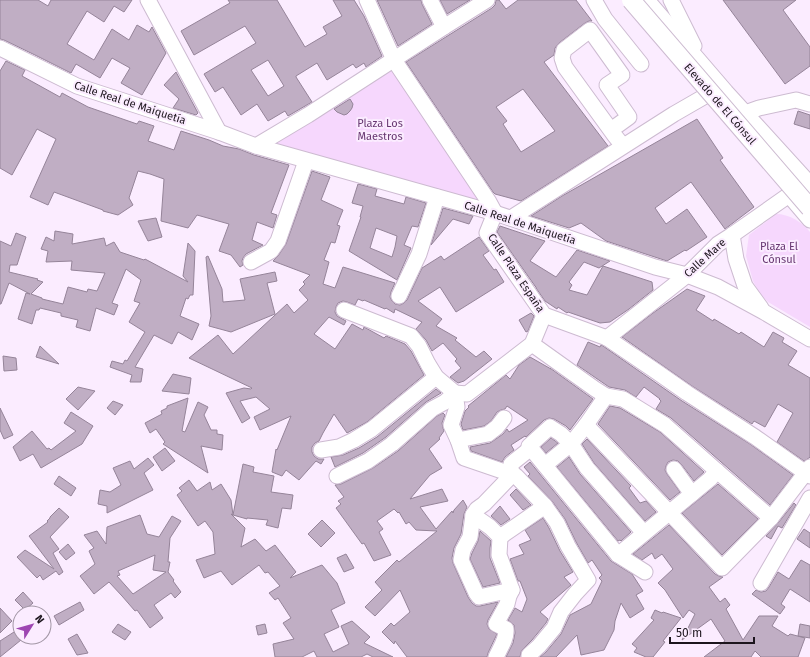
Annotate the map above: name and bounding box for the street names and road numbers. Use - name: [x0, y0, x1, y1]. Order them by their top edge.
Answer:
- street label: Elevado de El Cónsul: [681, 61, 759, 147]
- street label: Calle Real de Maiquetía: [72, 79, 188, 127]
- street label: Calle Real de Maiquetía: [462, 199, 578, 247]
- street label: Calle Plaza España: [485, 231, 547, 315]
- street label: Calle Mare: [681, 236, 729, 280]

